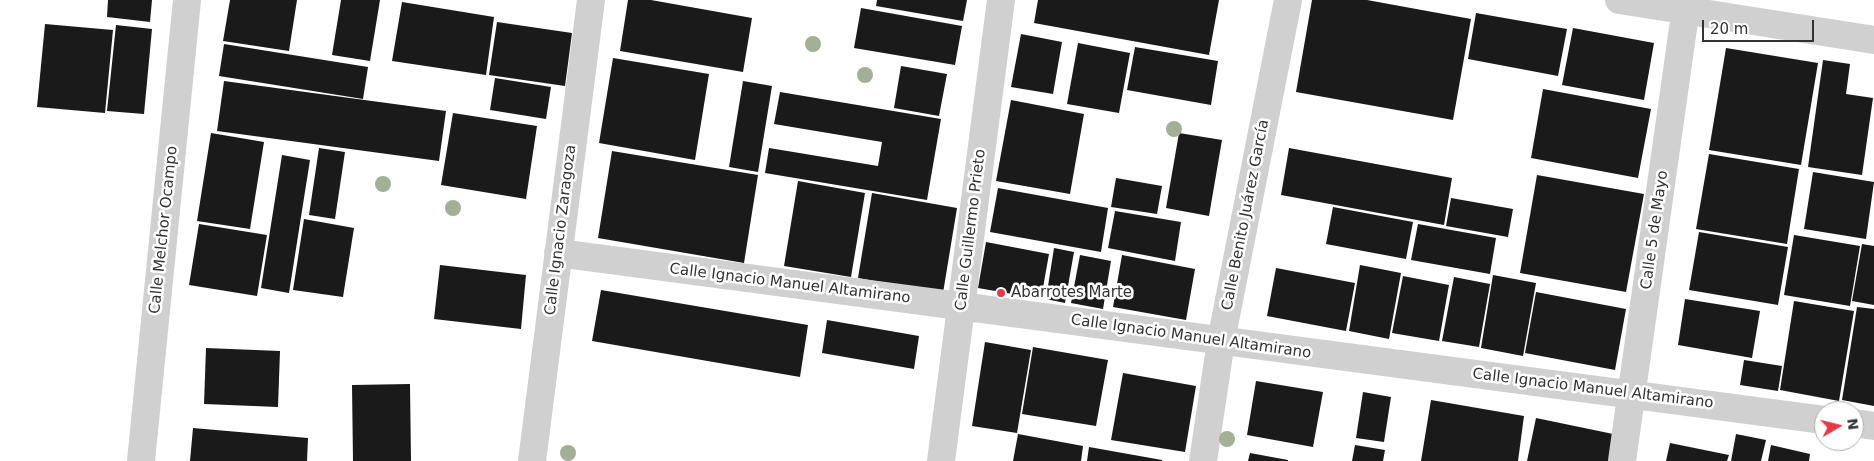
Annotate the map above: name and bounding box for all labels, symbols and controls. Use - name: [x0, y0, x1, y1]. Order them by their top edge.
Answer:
- scale bar: [1704, 10, 1816, 42]
- text: 20 m: [1710, 20, 1748, 38]
- street label: Calle Benito Juárez García: [1219, 118, 1273, 312]
- street label: Calle Ignacio Zaragoza: [542, 144, 580, 316]
- street label: Calle Melchor Ocampo: [146, 145, 182, 315]
- street label: Calle Guillermo Prieto: [952, 148, 990, 312]
- street label: Calle 5 de Mayo: [1638, 169, 1672, 291]
- street label: Calle Ignacio Manuel Altamirano: [668, 260, 912, 308]
- place label: Abarrotes Marte: [1011, 284, 1132, 302]
- marker: Abarrotes Marte: [995, 287, 1007, 299]
- street label: Calle Ignacio Manuel Altamirano: [1070, 311, 1312, 363]
- street label: Calle Ignacio Manuel Altamirano: [1471, 365, 1715, 413]
- north arrow: [1814, 401, 1864, 451]
- text: N: [1844, 417, 1862, 431]

